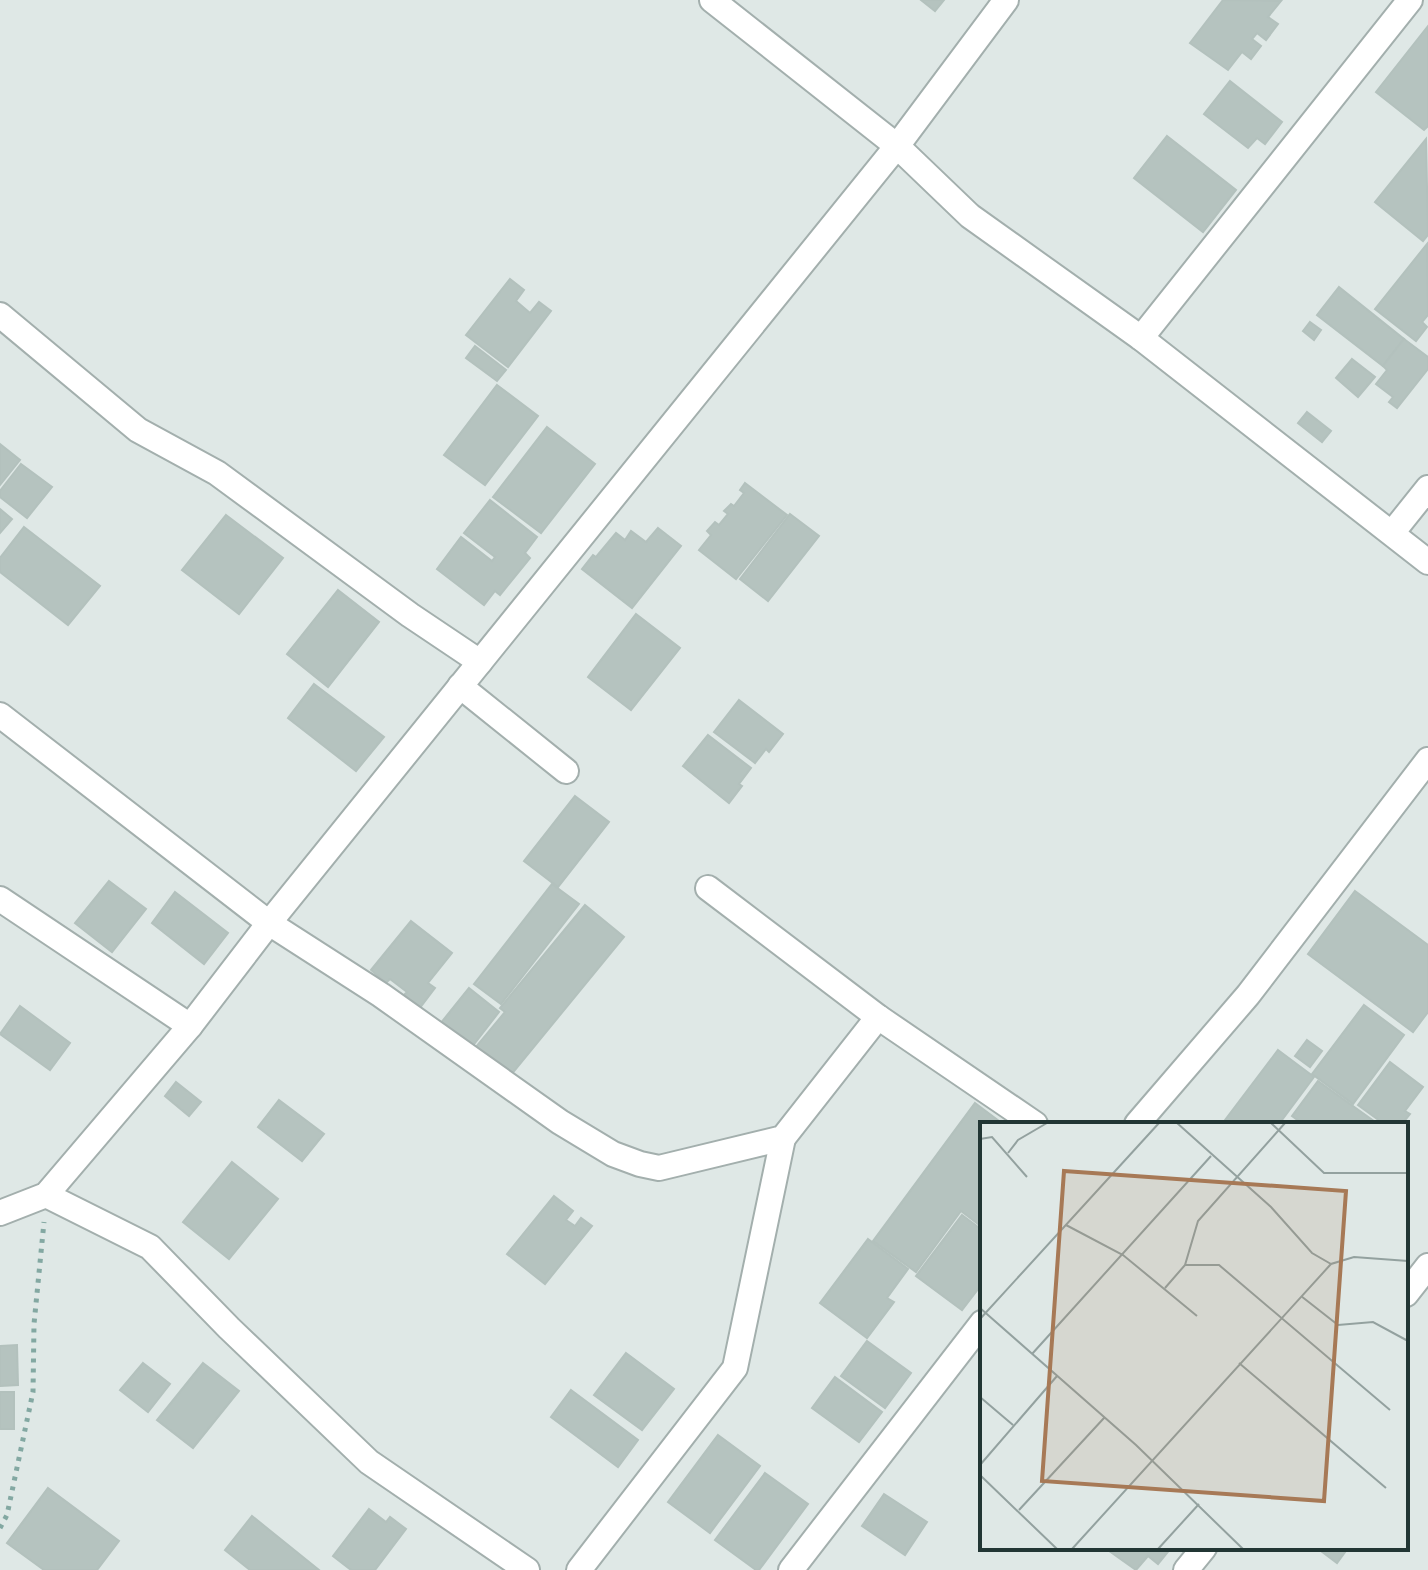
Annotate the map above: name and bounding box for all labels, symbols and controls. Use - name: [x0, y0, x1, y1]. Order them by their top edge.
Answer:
- inset map: [980, 1122, 1408, 1550]

